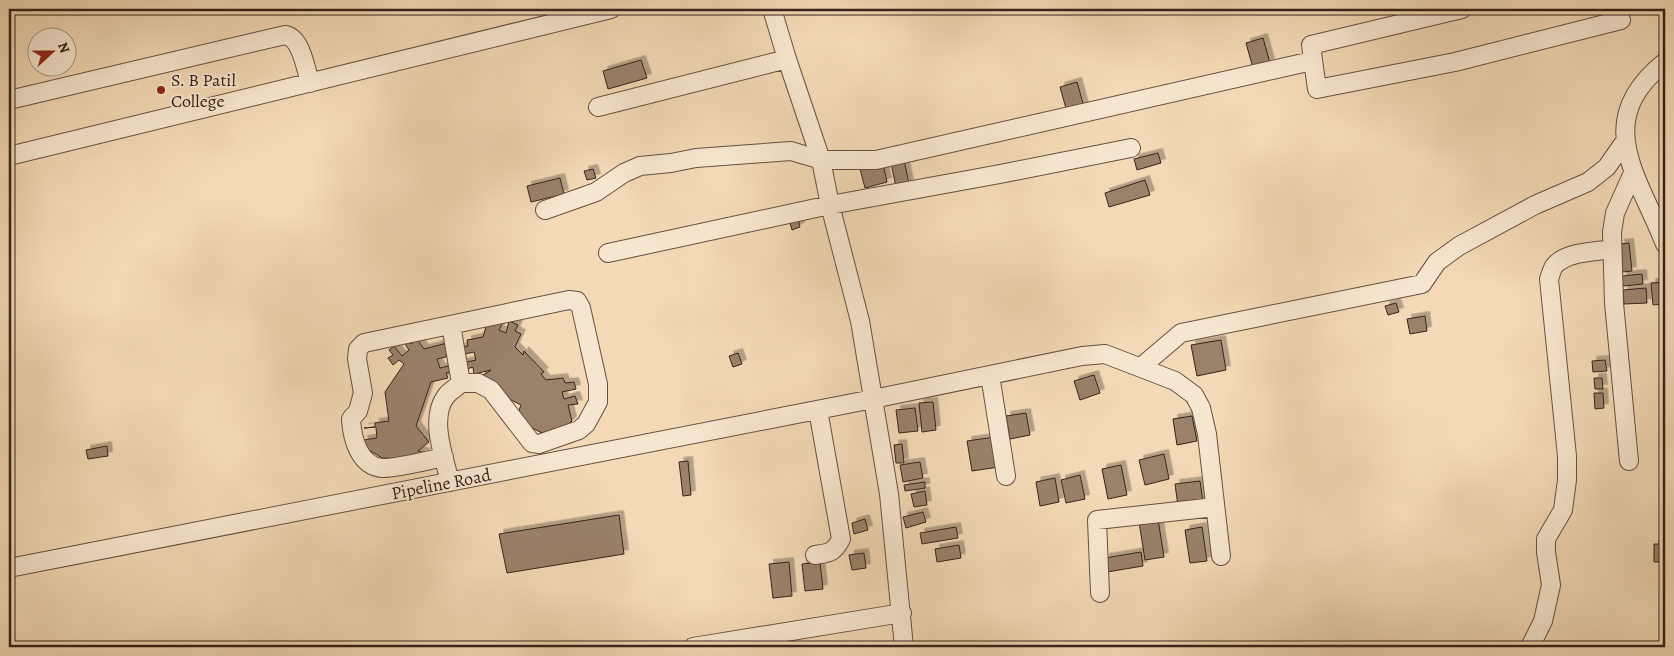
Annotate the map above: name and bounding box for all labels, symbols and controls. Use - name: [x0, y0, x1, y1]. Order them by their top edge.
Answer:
- north arrow: [28, 28, 78, 78]
- text: N: [53, 39, 74, 56]
- place label: S. B Patil College: [171, 68, 236, 113]
- marker: S. B Patil College: [155, 84, 167, 96]
- street label: Pipeline Road: [389, 463, 493, 505]

